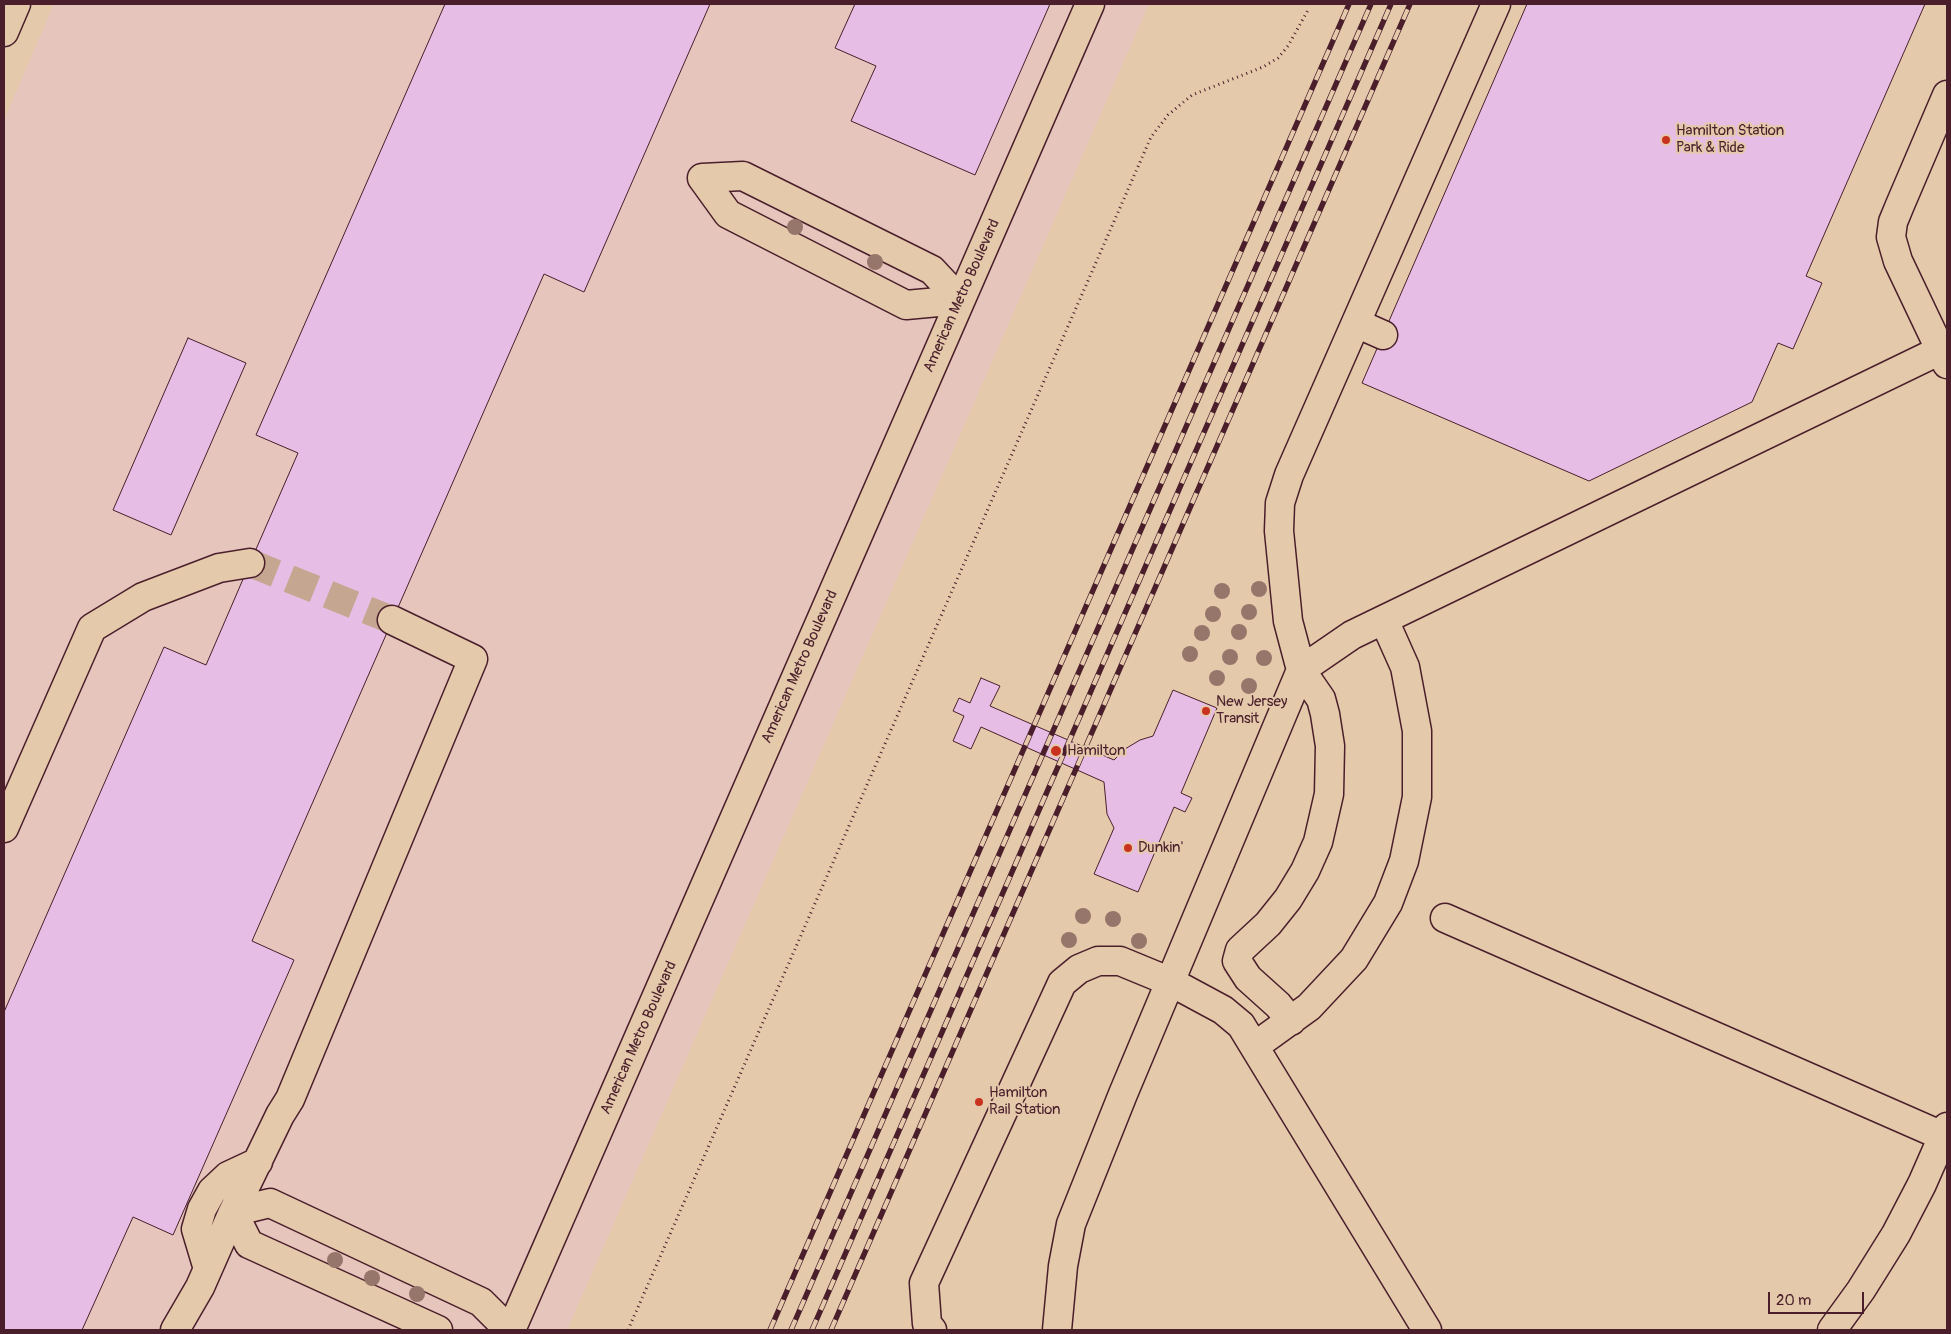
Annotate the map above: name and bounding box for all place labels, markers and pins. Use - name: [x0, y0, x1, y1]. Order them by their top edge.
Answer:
- place label: Hamilton Station Park & Ride: [1676, 122, 1784, 157]
- marker: Hamilton Station Park & Ride: [1660, 134, 1672, 146]
- place label: New Jersey Transit: [1216, 693, 1287, 728]
- marker: New Jersey Transit: [1200, 705, 1212, 717]
- place label: Hamilton: [1067, 742, 1125, 760]
- marker: Hamilton: [1049, 744, 1063, 758]
- place label: Dunkin': [1138, 839, 1183, 857]
- marker: Dunkin': [1122, 842, 1134, 854]
- place label: Hamilton Rail Station: [989, 1084, 1061, 1119]
- marker: Hamilton Rail Station: [973, 1096, 985, 1108]

